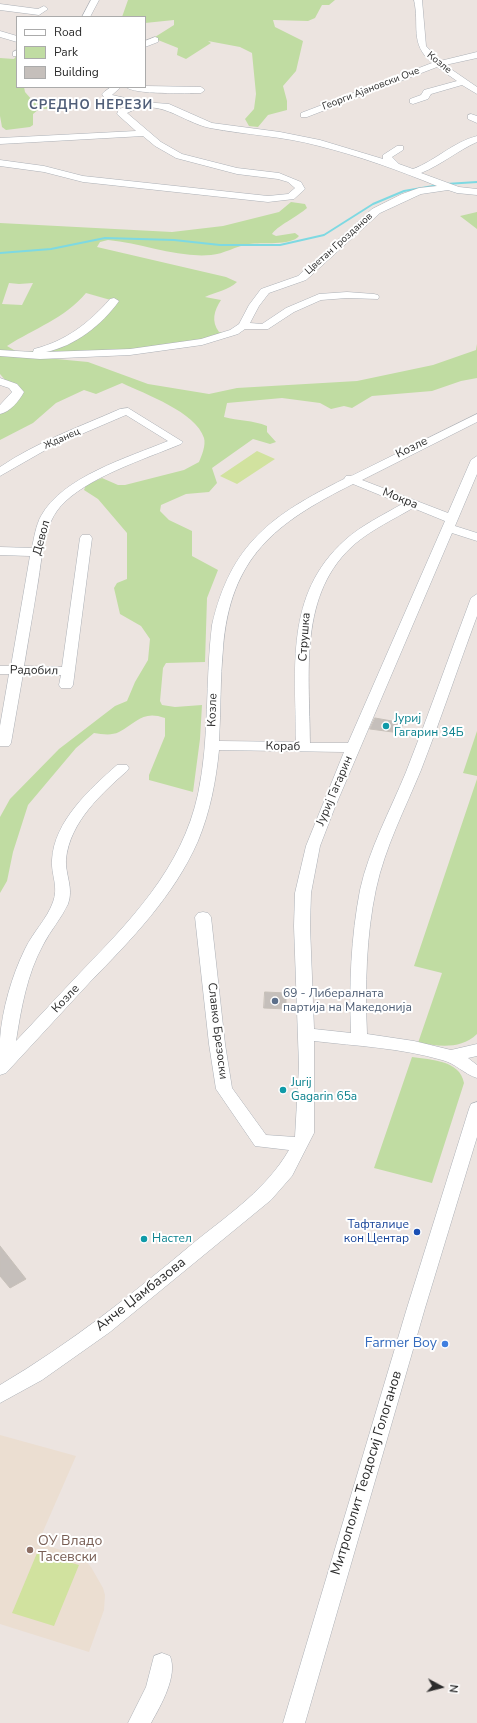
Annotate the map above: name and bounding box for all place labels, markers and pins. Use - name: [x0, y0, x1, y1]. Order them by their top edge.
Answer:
- place label: Јуриј Гагарин 34Б: [394, 712, 464, 740]
- marker: Јуриј Гагарин 34Б: [381, 721, 391, 731]
- place label: 69 - Либералната партија на Македонија: [283, 987, 412, 1015]
- marker: 69 - Либералната партија на Македонија: [270, 996, 280, 1006]
- place label: Jurij Gagarin 65a: [291, 1076, 357, 1104]
- marker: Jurij Gagarin 65a: [278, 1085, 288, 1095]
- place label: Тафталиџе кон Центар: [344, 1218, 409, 1246]
- marker: Тафталиџе кон Центар: [412, 1227, 422, 1237]
- place label: Настел: [152, 1232, 192, 1246]
- marker: Настел: [139, 1234, 149, 1244]
- place label: Farmer Boy: [365, 1336, 437, 1352]
- marker: Farmer Boy: [440, 1339, 450, 1349]
- place label: ОУ Владо Тасевски: [38, 1534, 102, 1566]
- marker: ОУ Владо Тасевски: [25, 1545, 35, 1555]

